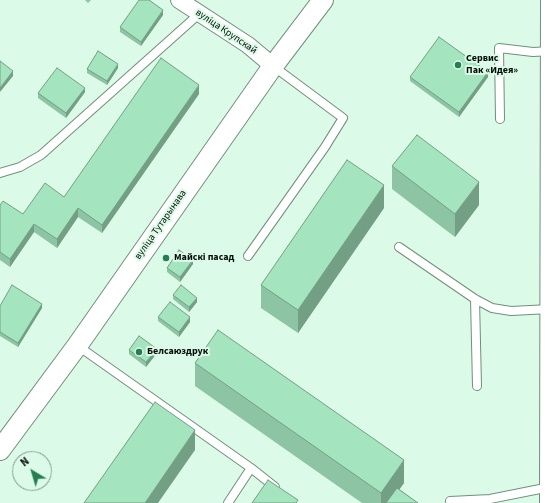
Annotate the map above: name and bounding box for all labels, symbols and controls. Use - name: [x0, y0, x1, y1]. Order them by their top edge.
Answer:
- street label: вуліца Крупскай: [193, 7, 259, 57]
- place label: Сервис Пак «Идея»: [466, 53, 518, 76]
- marker: Сервис Пак «Идея»: [453, 60, 463, 70]
- street label: вуліца Тутарынава: [132, 188, 190, 262]
- place label: Майскі пасад: [174, 252, 234, 264]
- marker: Майскі пасад: [161, 253, 171, 263]
- place label: Белсаюздрук: [147, 346, 208, 358]
- marker: Белсаюздрук: [134, 347, 144, 357]
- north arrow: [12, 451, 52, 491]
- text: N: [17, 454, 32, 470]

